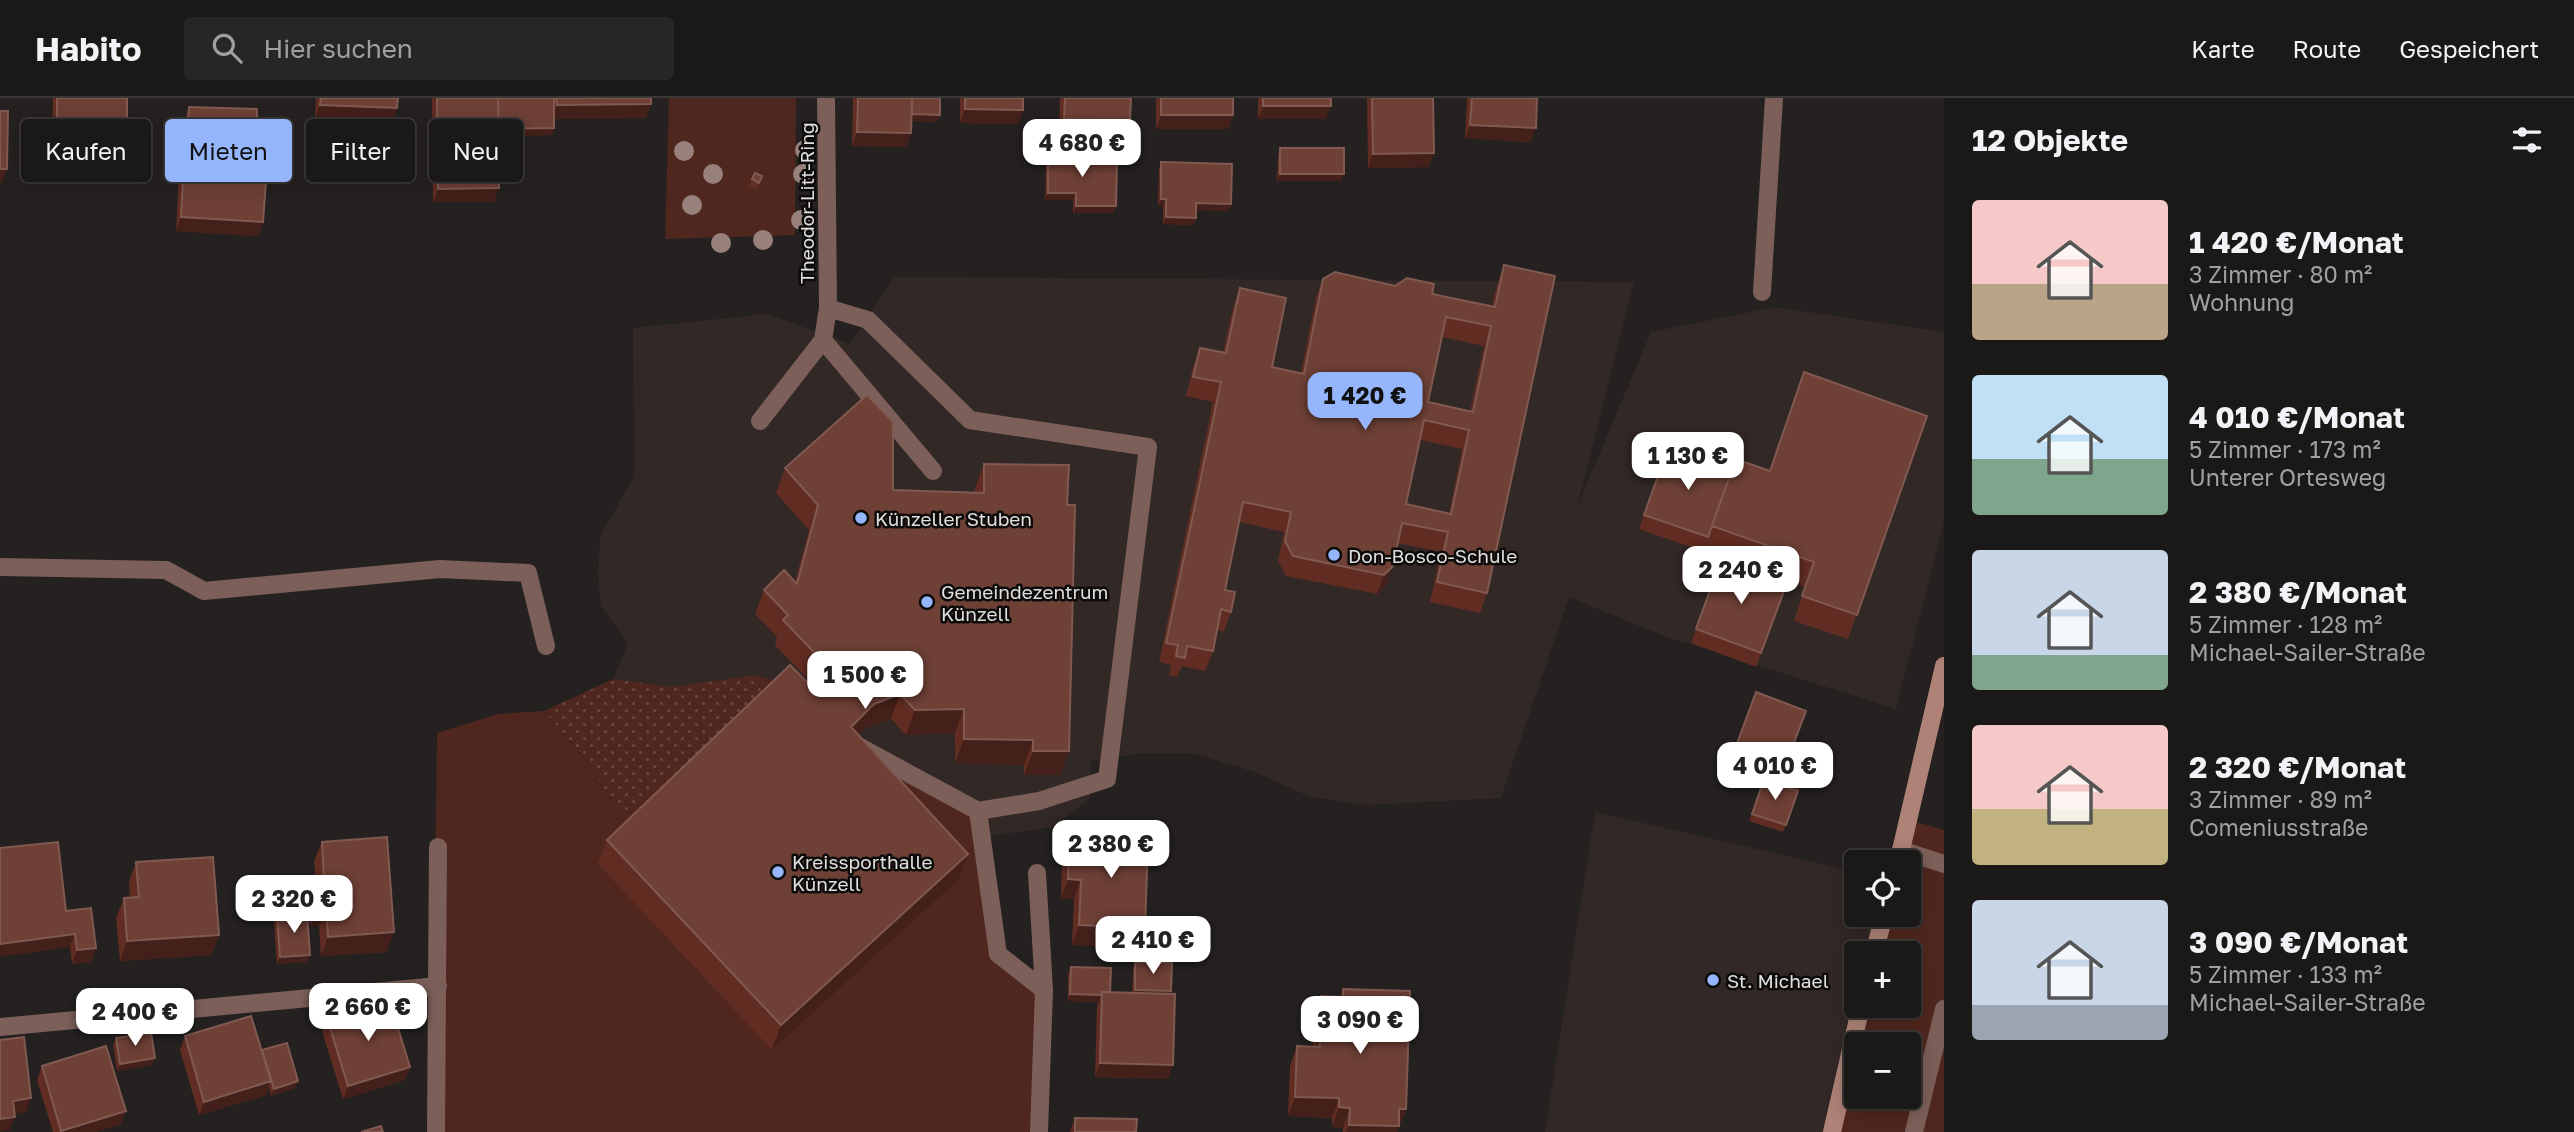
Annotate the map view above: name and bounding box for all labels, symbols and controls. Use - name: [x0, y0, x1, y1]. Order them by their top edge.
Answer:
- search box: [184, 17, 674, 80]
- text: Habito: [35, 29, 142, 68]
- icon: search: [208, 29, 246, 67]
- text: Hier suchen: [264, 33, 413, 64]
- text: Karte: [2191, 34, 2255, 63]
- text: Route: [2293, 34, 2361, 63]
- text: Gespeichert: [2399, 34, 2539, 63]
- chip: Kaufen: [21, 119, 151, 182]
- chip: Mieten: [165, 119, 292, 182]
- chip: Filter: [306, 119, 415, 182]
- chip: Neu: [429, 119, 523, 182]
- pin: 4 680 €: [1017, 120, 1147, 179]
- icon: filters: [2508, 121, 2546, 159]
- street label: Theodor-Litt-Ring: [795, 122, 818, 284]
- text: 12 Objekte: [1972, 122, 2128, 158]
- text: 4 680 €: [1039, 128, 1125, 156]
- text: 1 420 €/Monat: [2189, 224, 2404, 260]
- icon: home: [2028, 228, 2112, 312]
- text: 3 Zimmer · 80 m²: [2189, 260, 2372, 288]
- text: Wohnung: [2189, 288, 2294, 316]
- pin: 1 420 €: [1300, 372, 1430, 432]
- text: 1 420 €: [1324, 381, 1406, 409]
- text: 4 010 €/Monat: [2189, 399, 2405, 435]
- icon: home: [2028, 403, 2112, 487]
- pin: 1 130 €: [1623, 432, 1753, 492]
- text: 5 Zimmer · 173 m²: [2189, 435, 2381, 463]
- text: 1 130 €: [1648, 441, 1728, 469]
- text: Unterer Ortesweg: [2189, 463, 2386, 491]
- place label: Künzeller Stuben: [875, 507, 1032, 530]
- marker: Künzeller Stuben: [853, 510, 869, 526]
- place label: Don-Bosco-Schule: [1348, 544, 1517, 567]
- pin: 2 240 €: [1676, 546, 1806, 606]
- marker: Don-Bosco-Schule: [1326, 547, 1342, 563]
- text: 2 240 €: [1698, 555, 1784, 583]
- text: 2 380 €/Monat: [2189, 574, 2407, 610]
- icon: home: [2028, 578, 2112, 662]
- place label: Gemeindezentrum Künzell: [941, 580, 1108, 625]
- marker: Gemeindezentrum Künzell: [919, 594, 935, 610]
- text: 5 Zimmer · 128 m²: [2189, 610, 2382, 638]
- text: Michael-Sailer-Straße: [2189, 638, 2426, 666]
- pin: 1 500 €: [800, 652, 930, 711]
- text: 1 500 €: [823, 660, 907, 688]
- pin: 4 010 €: [1710, 742, 1840, 802]
- text: 2 320 €/Monat: [2189, 749, 2406, 785]
- text: 4 010 €: [1733, 751, 1817, 779]
- icon: home: [2028, 753, 2112, 837]
- text: 3 Zimmer · 89 m²: [2189, 785, 2372, 813]
- text: Comeniusstraße: [2189, 813, 2368, 841]
- pin: 2 380 €: [1046, 820, 1176, 880]
- text: 2 380 €: [1068, 829, 1154, 857]
- place label: Kreissporthalle Künzell: [792, 850, 932, 895]
- map controls: [1844, 850, 1921, 1109]
- button: locate: [1844, 850, 1921, 927]
- marker: Kreissporthalle Künzell: [770, 864, 786, 880]
- pin: 2 320 €: [229, 876, 359, 935]
- text: 2 320 €: [252, 884, 336, 912]
- pin: 2 410 €: [1088, 916, 1218, 976]
- text: 3 090 €/Monat: [2189, 924, 2408, 960]
- text: 2 410 €: [1112, 925, 1194, 953]
- icon: home: [2028, 928, 2112, 1012]
- button: +: [1844, 941, 1921, 1018]
- text: 5 Zimmer · 133 m²: [2189, 960, 2382, 988]
- place label: St. Michael: [1727, 969, 1829, 992]
- marker: St. Michael: [1705, 972, 1721, 988]
- pin: 2 660 €: [303, 984, 433, 1043]
- pin: 2 400 €: [70, 988, 200, 1048]
- text: Michael-Sailer-Straße: [2189, 988, 2426, 1016]
- text: 2 660 €: [325, 992, 411, 1020]
- pin: 3 090 €: [1295, 996, 1425, 1056]
- text: 2 400 €: [92, 997, 178, 1025]
- text: 3 090 €: [1317, 1005, 1403, 1033]
- button: −: [1844, 1032, 1921, 1109]

